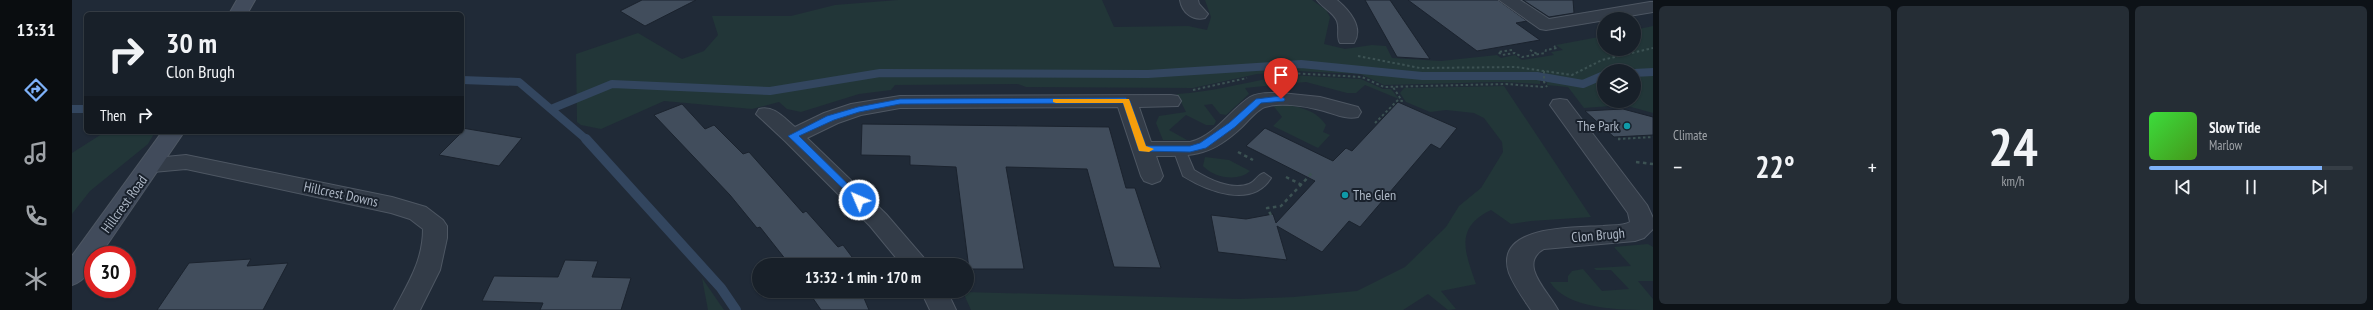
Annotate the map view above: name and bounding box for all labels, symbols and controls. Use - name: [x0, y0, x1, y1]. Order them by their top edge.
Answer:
- map controls: [1597, 12, 1641, 108]
- button: sound: [1597, 12, 1641, 56]
- text: 13:31: [17, 18, 55, 41]
- text: 30 m: [166, 24, 217, 61]
- icon: right: [100, 28, 152, 80]
- pin: [1264, 58, 1298, 99]
- text: Clon Brugh: [166, 60, 235, 83]
- icon: arrive: [1270, 64, 1292, 86]
- button: layers: [1597, 64, 1641, 108]
- icon: directions: [22, 76, 50, 104]
- icon: right: [134, 104, 156, 126]
- text: Then: [100, 106, 126, 125]
- text: 24: [1988, 113, 2038, 180]
- place label: The Park: [1577, 117, 1620, 135]
- text: Slow Tide: [2209, 118, 2261, 137]
- marker: The Park: [1622, 121, 1632, 131]
- text: Climate: [1673, 127, 1707, 144]
- text: Marlow: [2209, 137, 2242, 154]
- icon: music: [22, 139, 50, 167]
- text: 22°: [1755, 147, 1795, 186]
- text: −: [1673, 153, 1682, 181]
- text: +: [1868, 153, 1877, 181]
- street label: Hillcrest Road: [97, 172, 151, 236]
- text: km/h: [2001, 173, 2025, 190]
- icon: previous: [2172, 176, 2194, 198]
- icon: pause: [2240, 176, 2262, 198]
- icon: next: [2308, 176, 2330, 198]
- street label: Hillcrest Downs: [302, 177, 380, 211]
- position arrow: [838, 179, 880, 221]
- place label: The Glen: [1353, 186, 1396, 204]
- marker: The Glen: [1340, 190, 1350, 200]
- icon: phone: [22, 202, 50, 230]
- street label: Clon Brugh: [1571, 224, 1625, 246]
- speed limit sign: 30: [84, 246, 136, 298]
- icon: climate: [22, 265, 50, 293]
- text: 13:32 · 1 min · 170 m: [805, 268, 921, 287]

